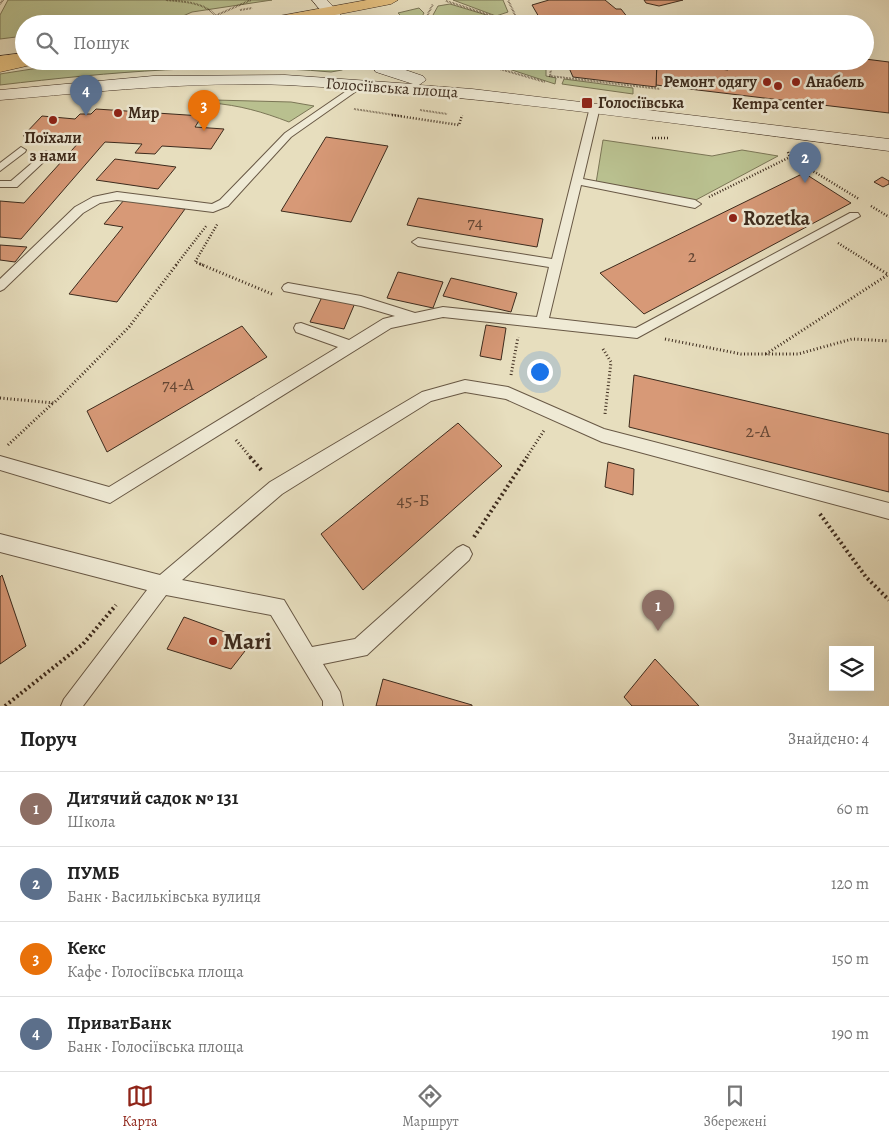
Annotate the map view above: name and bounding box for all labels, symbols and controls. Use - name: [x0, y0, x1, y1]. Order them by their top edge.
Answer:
- search box: [15, 15, 874, 70]
- icon: search: [33, 29, 61, 57]
- text: Пошук: [73, 30, 130, 56]
- place label: Ремонт одягу: [663, 71, 757, 93]
- place label: Анабель: [805, 71, 865, 93]
- street label: Голосіївська площа: [325, 72, 460, 104]
- pin: 4: [70, 75, 102, 116]
- marker: Ремонт одягу: [761, 76, 773, 88]
- marker: Анабель: [790, 76, 802, 88]
- marker: Kempa center: [772, 80, 784, 92]
- pin: 3: [188, 90, 220, 131]
- place label: Голосіївська: [598, 92, 685, 114]
- place label: Kempa center: [732, 93, 825, 115]
- marker: Голосіївська: [580, 96, 594, 110]
- place label: Мир: [128, 102, 160, 124]
- marker: Мир: [112, 107, 124, 119]
- marker: Поїхали з нами: [47, 114, 59, 126]
- place label: Поїхали з нами: [24, 127, 82, 167]
- pin: 2: [789, 142, 821, 183]
- place label: Rozetka: [743, 205, 811, 232]
- house number: 74: [467, 210, 483, 234]
- marker: Rozetka: [727, 212, 739, 224]
- house number: 2: [688, 244, 697, 268]
- your location: [527, 359, 553, 385]
- house number: 74-А: [162, 372, 195, 396]
- house number: 2-А: [745, 419, 771, 443]
- house number: 45-Б: [397, 488, 429, 512]
- pin: 1: [642, 590, 674, 631]
- place label: Mari: [223, 625, 271, 657]
- marker: Mari: [207, 635, 219, 647]
- map controls: [829, 646, 874, 691]
- button: layers: [829, 646, 874, 691]
- text: Поруч: [20, 725, 77, 753]
- text: Знайдено: 4: [788, 728, 869, 750]
- text: Дитячий садок № 131: [67, 785, 239, 811]
- text: 1: [33, 798, 39, 820]
- text: 60 m: [837, 798, 869, 820]
- text: Школа: [67, 811, 115, 833]
- text: ПУМБ: [67, 860, 120, 886]
- text: 2: [32, 873, 40, 895]
- text: 120 m: [831, 873, 869, 895]
- text: Банк · Васильківська вулиця: [67, 886, 261, 908]
- text: Кекс: [67, 935, 106, 961]
- text: 3: [33, 948, 39, 970]
- text: 150 m: [832, 948, 869, 970]
- text: Кафе · Голосіївська площа: [67, 961, 244, 983]
- text: ПриватБанк: [67, 1010, 171, 1036]
- text: 4: [32, 1023, 40, 1045]
- text: 190 m: [831, 1023, 869, 1045]
- text: Банк · Голосіївська площа: [67, 1036, 244, 1058]
- tab: Карта: [122, 1082, 158, 1131]
- tab: Маршрут: [402, 1082, 459, 1131]
- tab: Збережені: [703, 1082, 767, 1131]

